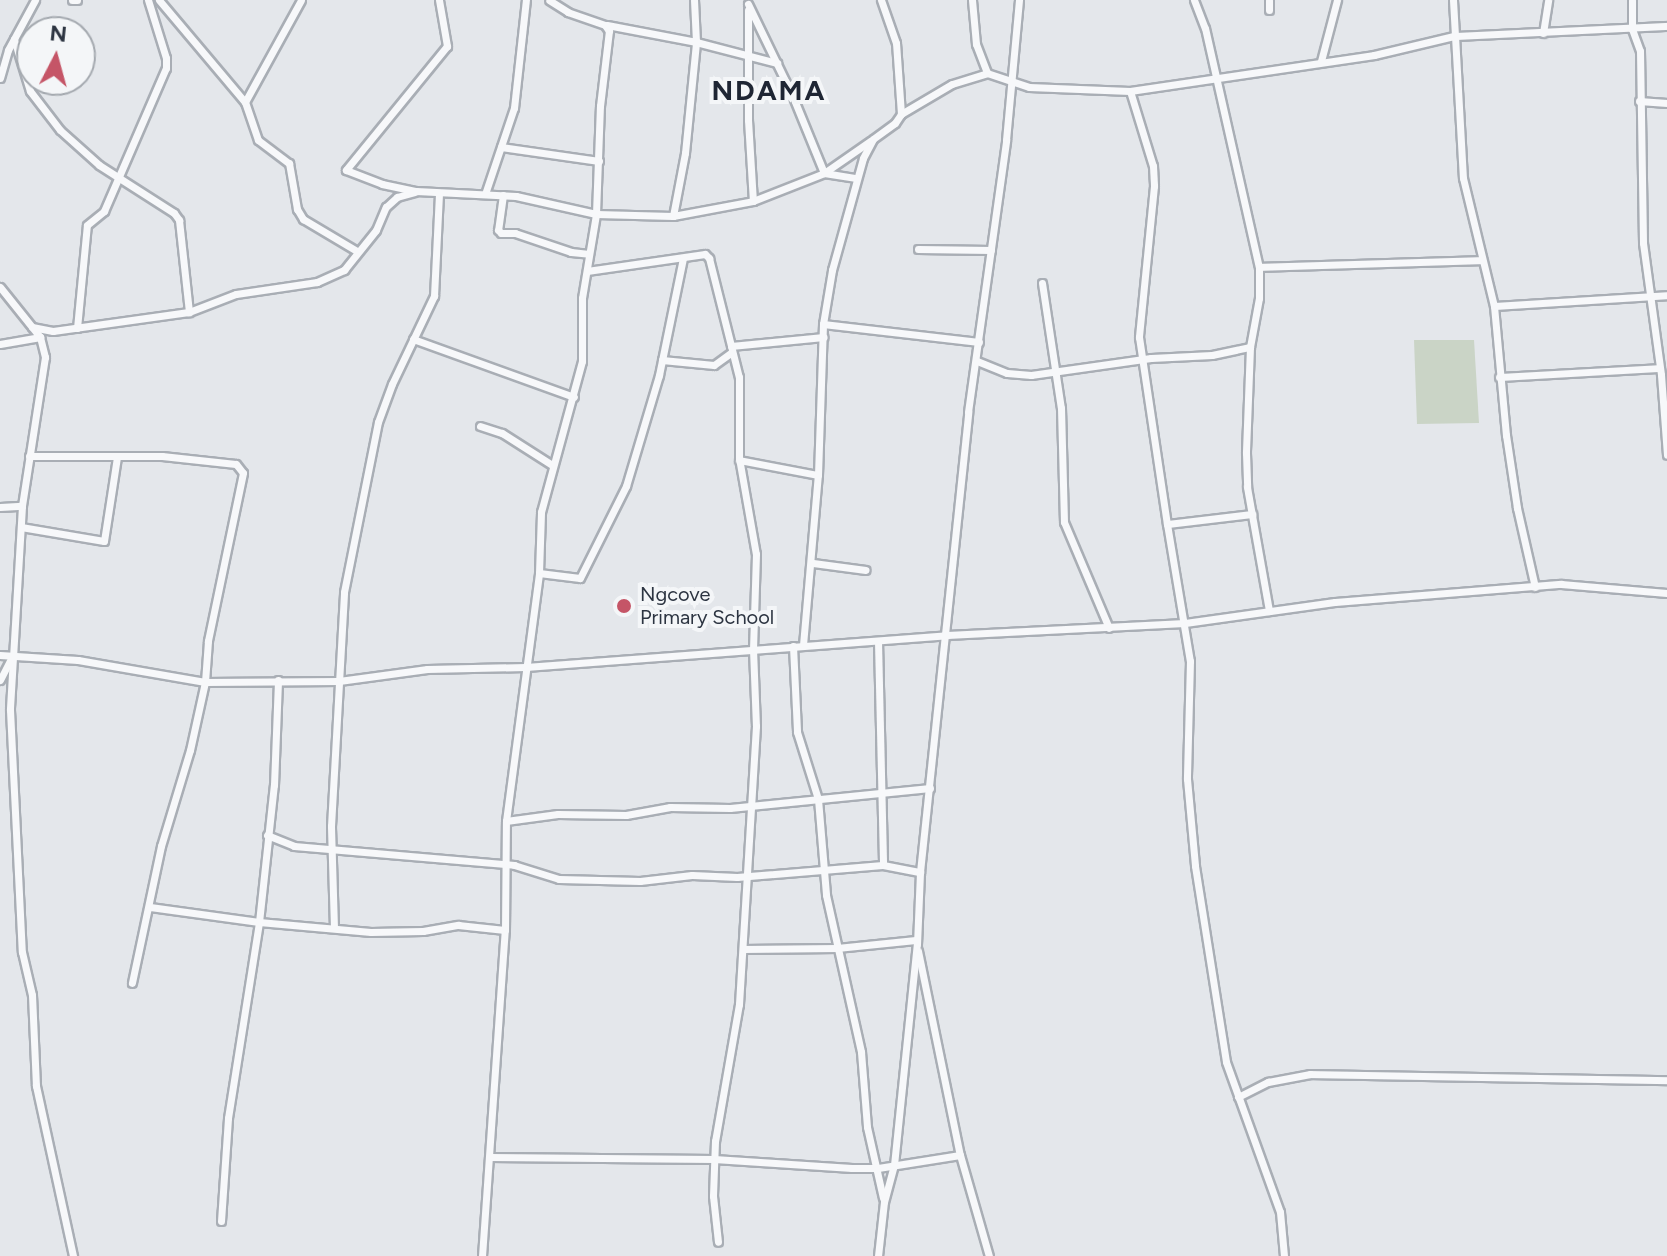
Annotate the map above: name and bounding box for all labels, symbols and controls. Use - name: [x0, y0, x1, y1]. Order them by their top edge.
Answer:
- north arrow: [16, 16, 96, 96]
- text: N: [48, 19, 68, 48]
- district label: NDAMA: [711, 73, 827, 107]
- place label: Ngcove Primary School: [640, 582, 774, 629]
- marker: Ngcove Primary School: [615, 597, 633, 615]

